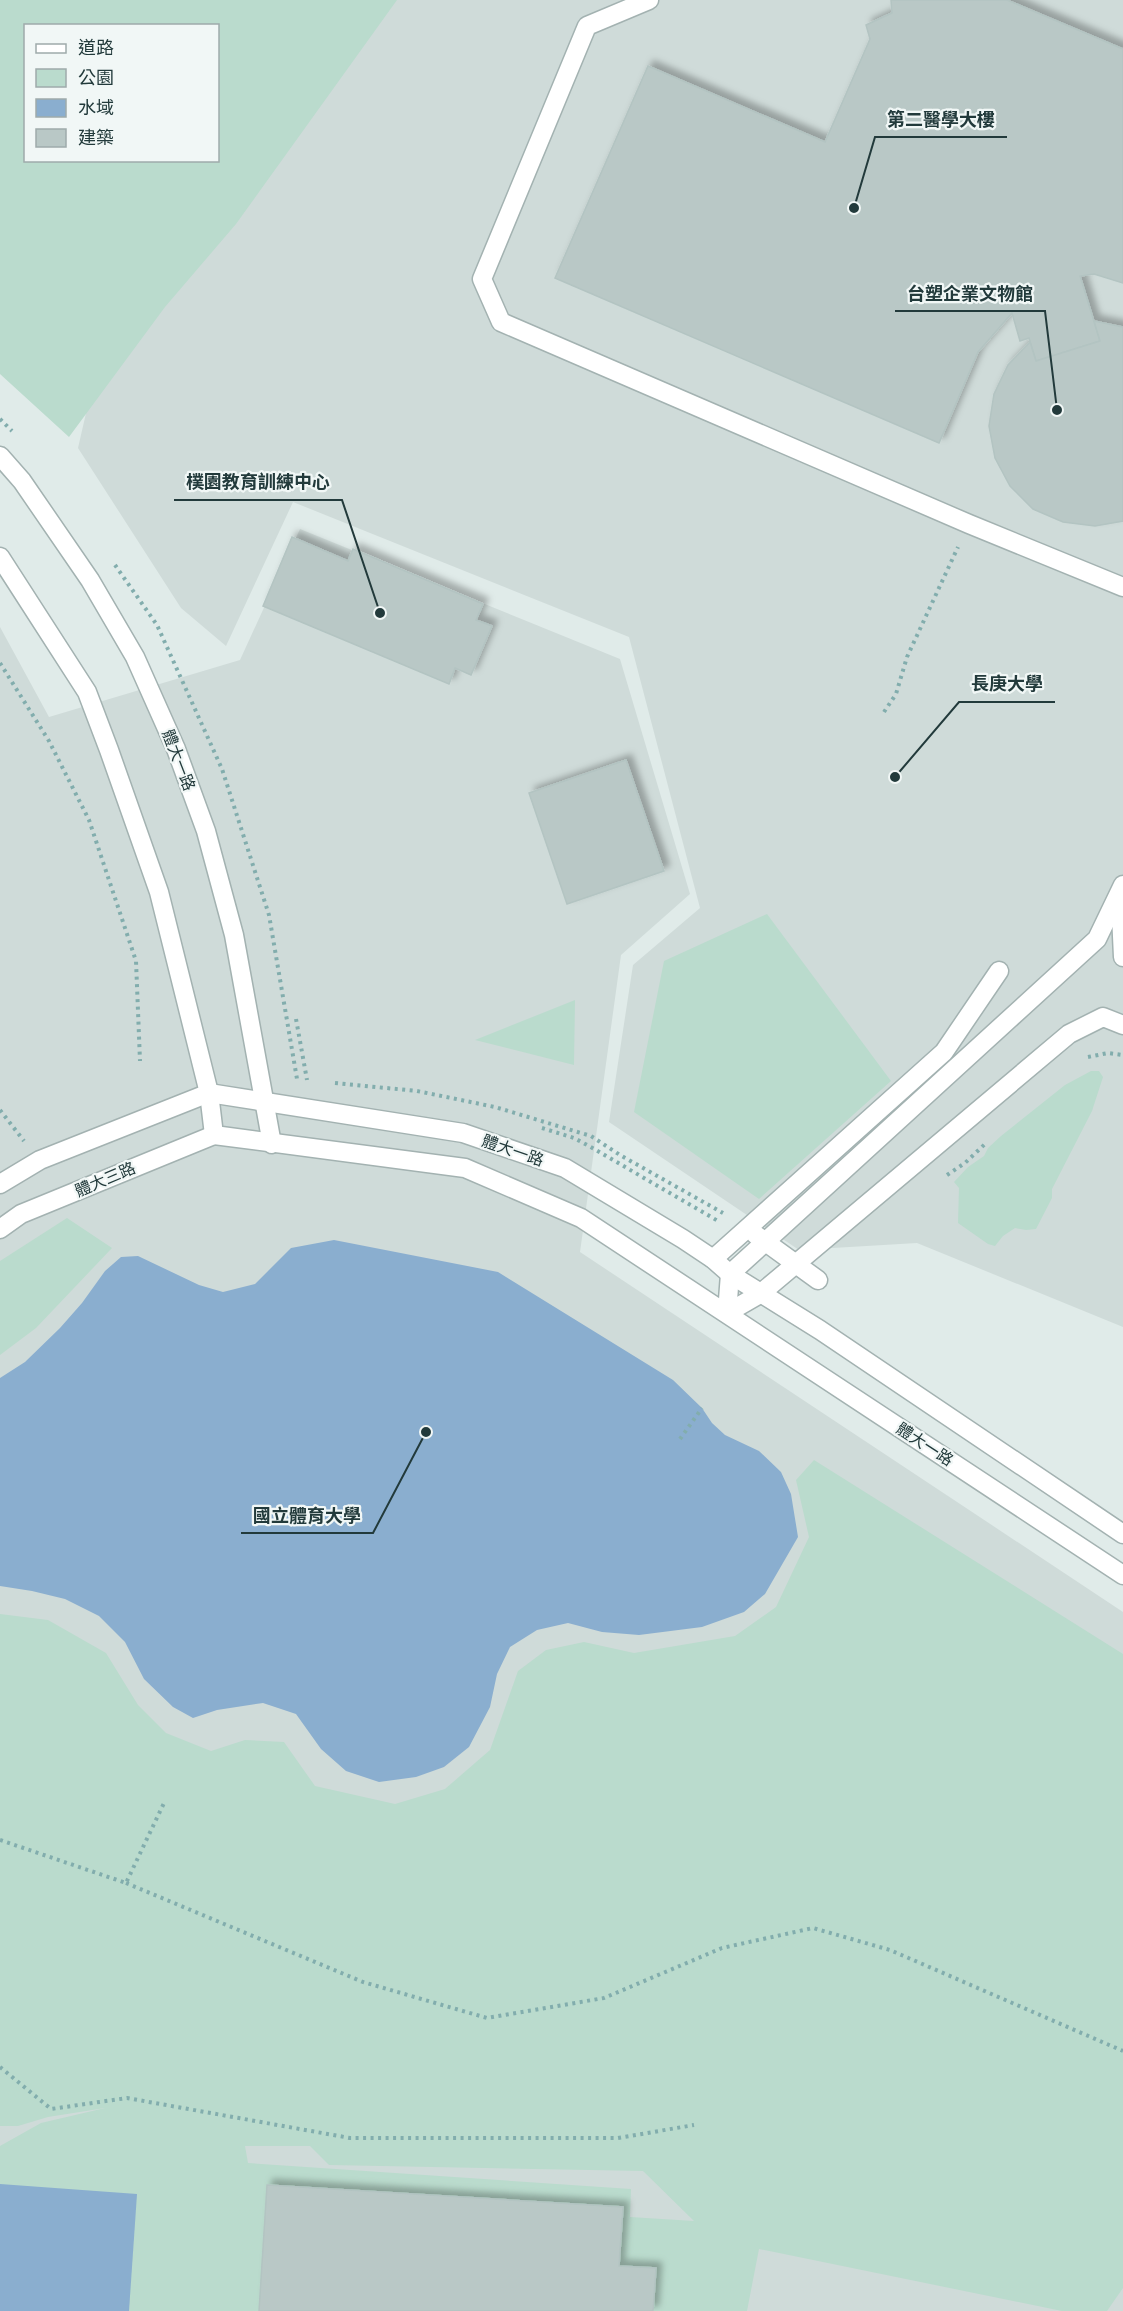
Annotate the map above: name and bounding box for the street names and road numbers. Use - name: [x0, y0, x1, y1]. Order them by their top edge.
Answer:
- street label: 體大一路: [158, 727, 200, 793]
- street label: 體大一路: [479, 1130, 547, 1170]
- street label: 體大三路: [72, 1157, 138, 1201]
- street label: 體大一路: [893, 1418, 957, 1470]

